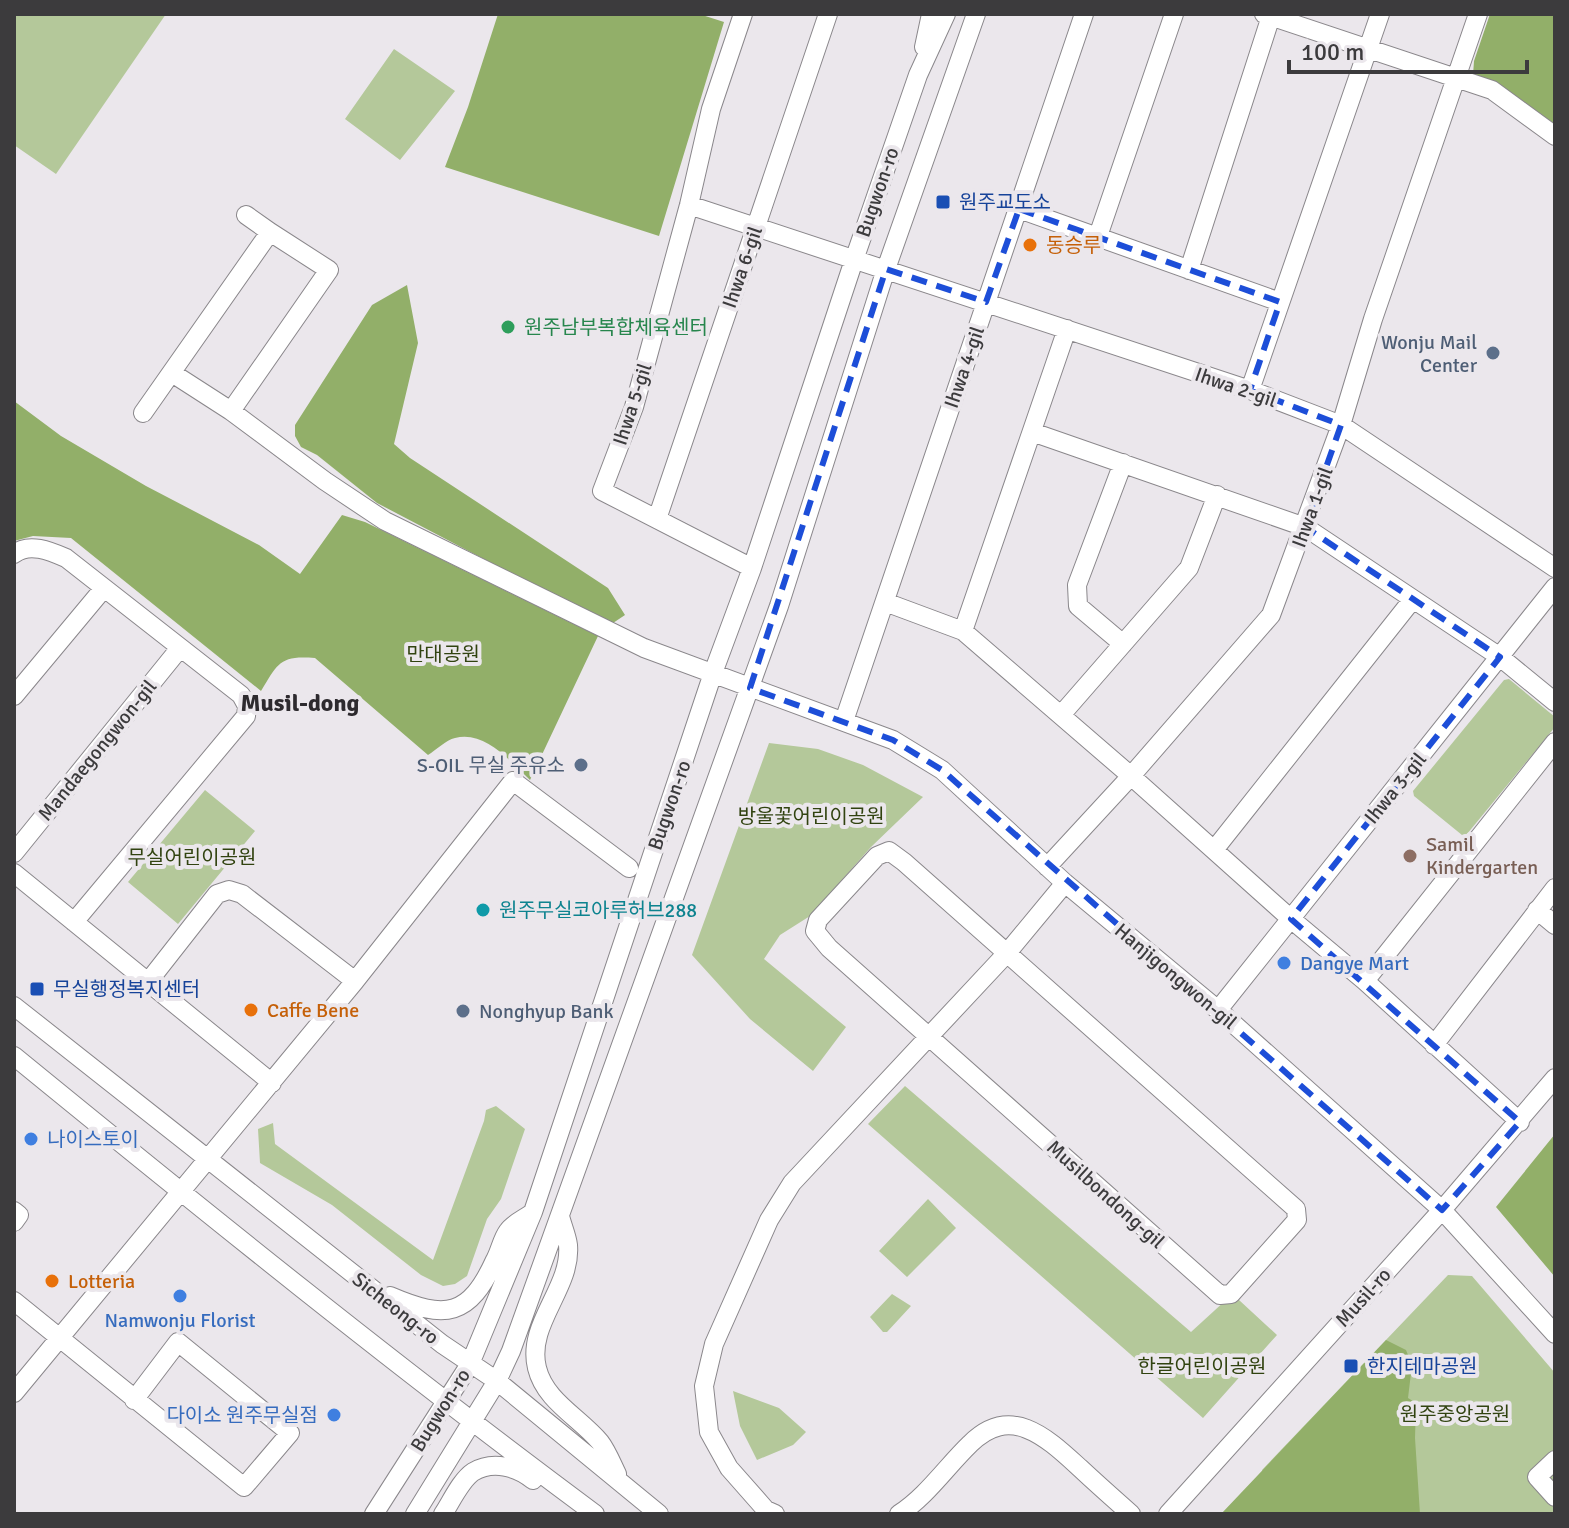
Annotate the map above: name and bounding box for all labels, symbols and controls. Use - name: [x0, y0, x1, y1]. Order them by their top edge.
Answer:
- scale bar: [1289, 24, 1527, 74]
- text: 100 m: [1301, 37, 1364, 67]
- street label: Bugwon-ro: [850, 144, 905, 240]
- place label: 원주교도소: [959, 190, 1051, 215]
- marker: 원주교도소: [934, 193, 952, 211]
- street label: Ihwa 6-gil: [717, 223, 768, 311]
- place label: 동승루: [1046, 233, 1101, 258]
- marker: 동승루: [1021, 236, 1039, 254]
- place label: 원주남부복합체육센터: [524, 315, 708, 340]
- marker: 원주남부복합체육센터: [499, 318, 517, 336]
- street label: Ihwa 4-gil: [939, 323, 990, 411]
- place label: Wonju Mail Center: [1381, 330, 1478, 378]
- marker: Wonju Mail Center: [1484, 344, 1502, 362]
- street label: Ihwa 5-gil: [607, 360, 658, 448]
- street label: Ihwa 2-gil: [1192, 362, 1280, 413]
- street label: Ihwa 1-gil: [1286, 463, 1339, 551]
- park label: 만대공원: [406, 642, 480, 667]
- street label: Mandaegongwon-gil: [33, 675, 162, 826]
- district label: Musil-dong: [241, 688, 360, 718]
- street label: Ihwa 3-gil: [1359, 747, 1432, 829]
- place label: S-OIL 무실 주유소: [417, 753, 565, 778]
- marker: S-OIL 무실 주유소: [572, 756, 590, 774]
- street label: Bugwon-ro: [642, 757, 697, 853]
- park label: 방울꽃어린이공원: [737, 804, 885, 829]
- place label: Samil Kindergarten: [1426, 832, 1538, 880]
- park label: 무실어린이공원: [128, 845, 256, 870]
- marker: Samil Kindergarten: [1401, 847, 1419, 865]
- place label: 원주무실코아루허브288: [499, 898, 697, 923]
- marker: 원주무실코아루허브288: [474, 901, 492, 919]
- street label: Hanjigongwon-gil: [1109, 918, 1242, 1035]
- place label: Dangye Mart: [1300, 951, 1409, 976]
- marker: Dangye Mart: [1275, 954, 1293, 972]
- place label: 무실행정복지센터: [53, 977, 200, 1002]
- marker: 무실행정복지센터: [28, 980, 46, 998]
- place label: Caffe Bene: [267, 998, 359, 1023]
- place label: Nonghyup Bank: [479, 999, 614, 1024]
- marker: Caffe Bene: [242, 1001, 260, 1019]
- marker: Nonghyup Bank: [454, 1002, 472, 1020]
- place label: 나이스토이: [47, 1127, 139, 1152]
- marker: 나이스토이: [22, 1130, 40, 1148]
- street label: Musilbondong-gil: [1041, 1135, 1170, 1254]
- street label: Musil-ro: [1330, 1262, 1397, 1332]
- street label: Sicheong-ro: [347, 1267, 444, 1350]
- place label: Lotteria: [68, 1269, 135, 1294]
- marker: Lotteria: [43, 1272, 61, 1290]
- marker: Namwonju Florist: [171, 1287, 189, 1305]
- place label: Namwonju Florist: [104, 1308, 256, 1333]
- park label: 한글어린이공원: [1138, 1354, 1266, 1379]
- place label: 한지테마공원: [1367, 1354, 1477, 1379]
- marker: 한지테마공원: [1342, 1357, 1360, 1375]
- street label: Bugwon-ro: [405, 1364, 476, 1457]
- park label: 원주중앙공원: [1400, 1402, 1510, 1427]
- place label: 다이소 원주무실점: [166, 1403, 318, 1428]
- marker: 다이소 원주무실점: [325, 1406, 343, 1424]

